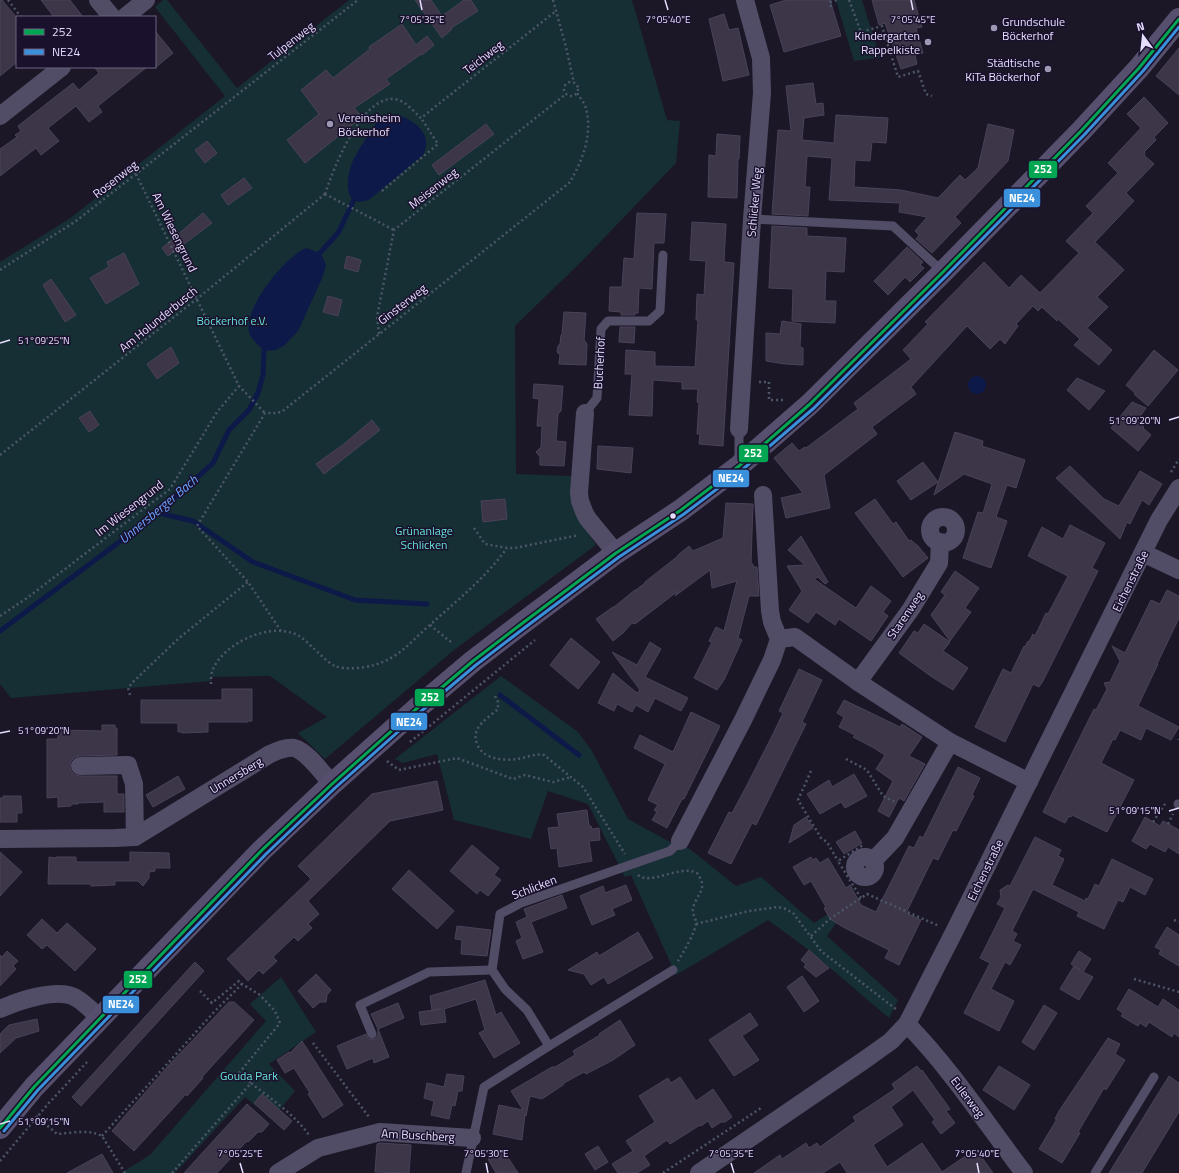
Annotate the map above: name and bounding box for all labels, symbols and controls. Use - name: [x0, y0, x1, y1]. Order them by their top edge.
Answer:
- text: 7°05'35"E: [400, 12, 445, 27]
- text: 7°05'40"E: [646, 12, 691, 27]
- text: 7°05'45"E: [891, 12, 936, 27]
- place label: Grundschule Böckerhof: [1002, 12, 1065, 45]
- legend: [16, 16, 156, 68]
- north arrow: [1123, 16, 1163, 56]
- street label: Tulpenweg: [264, 17, 318, 65]
- text: N: [1135, 18, 1146, 35]
- text: 252: [52, 22, 72, 41]
- marker: Grundschule Böckerhof: [989, 23, 999, 33]
- place label: Kindergarten Rappelkiste: [855, 26, 920, 59]
- street label: Teichweg: [459, 35, 507, 79]
- marker: Kindergarten Rappelkiste: [923, 37, 933, 47]
- text: NE24: [52, 42, 80, 61]
- place label: Städtische KiTa Böckerhof: [965, 53, 1040, 86]
- marker: Städtische KiTa Böckerhof: [1043, 64, 1053, 74]
- place label: Vereinsheim Böckerhof: [338, 108, 401, 141]
- marker: Vereinsheim Böckerhof: [325, 119, 335, 129]
- street label: Rosenweg: [88, 155, 142, 203]
- line badge: 252: [1028, 160, 1058, 179]
- text: 252: [1034, 161, 1052, 177]
- street label: Meisenweg: [404, 163, 462, 213]
- street label: Schlicker Weg: [741, 166, 767, 238]
- line badge: NE24: [1003, 188, 1041, 208]
- street label: Am Wiesengrund: [147, 189, 203, 275]
- text: NE24: [1009, 190, 1035, 206]
- street label: Ginsterweg: [373, 279, 431, 329]
- street label: Am Holunderbusch: [115, 281, 201, 357]
- park label: Böckerhof e.V.: [196, 311, 268, 330]
- text: 51°09'25"N: [18, 333, 70, 348]
- street label: Bucherhof: [588, 336, 610, 390]
- text: 51°09'20"N: [1109, 413, 1161, 428]
- line badge: 252: [738, 444, 769, 463]
- text: 252: [744, 445, 762, 461]
- line badge: NE24: [712, 469, 750, 488]
- water label: Unnersberger Bach: [114, 470, 202, 548]
- text: NE24: [718, 470, 744, 486]
- street label: Im Wiesengrund: [91, 475, 167, 541]
- unlabelled marker: [668, 511, 678, 521]
- park label: Grünanlage Schlicken: [395, 521, 453, 554]
- street label: Eichenstraße: [1107, 547, 1153, 615]
- street label: Starenweg: [882, 587, 928, 643]
- line badge: 252: [414, 688, 445, 707]
- text: 252: [421, 689, 439, 705]
- line badge: NE24: [390, 712, 428, 731]
- text: NE24: [396, 714, 422, 730]
- text: 51°09'20"N: [18, 723, 70, 738]
- street label: Unnersberg: [206, 752, 266, 798]
- text: 51°09'15"N: [1109, 803, 1161, 818]
- street label: Eichenstraße: [962, 836, 1008, 904]
- street label: Schlicken: [509, 870, 559, 904]
- line badge: 252: [123, 970, 153, 989]
- text: 252: [129, 971, 147, 987]
- line badge: NE24: [102, 995, 140, 1014]
- text: NE24: [108, 996, 134, 1012]
- park label: Gouda Park: [220, 1066, 278, 1085]
- street label: Eulerweg: [946, 1072, 990, 1122]
- text: 51°09'15"N: [18, 1114, 70, 1129]
- street label: Am Buschberg: [381, 1124, 455, 1146]
- text: 7°05'25"E: [218, 1146, 263, 1161]
- text: 7°05'30"E: [464, 1146, 509, 1161]
- text: 7°05'35"E: [709, 1146, 754, 1161]
- text: 7°05'40"E: [955, 1146, 1000, 1161]

